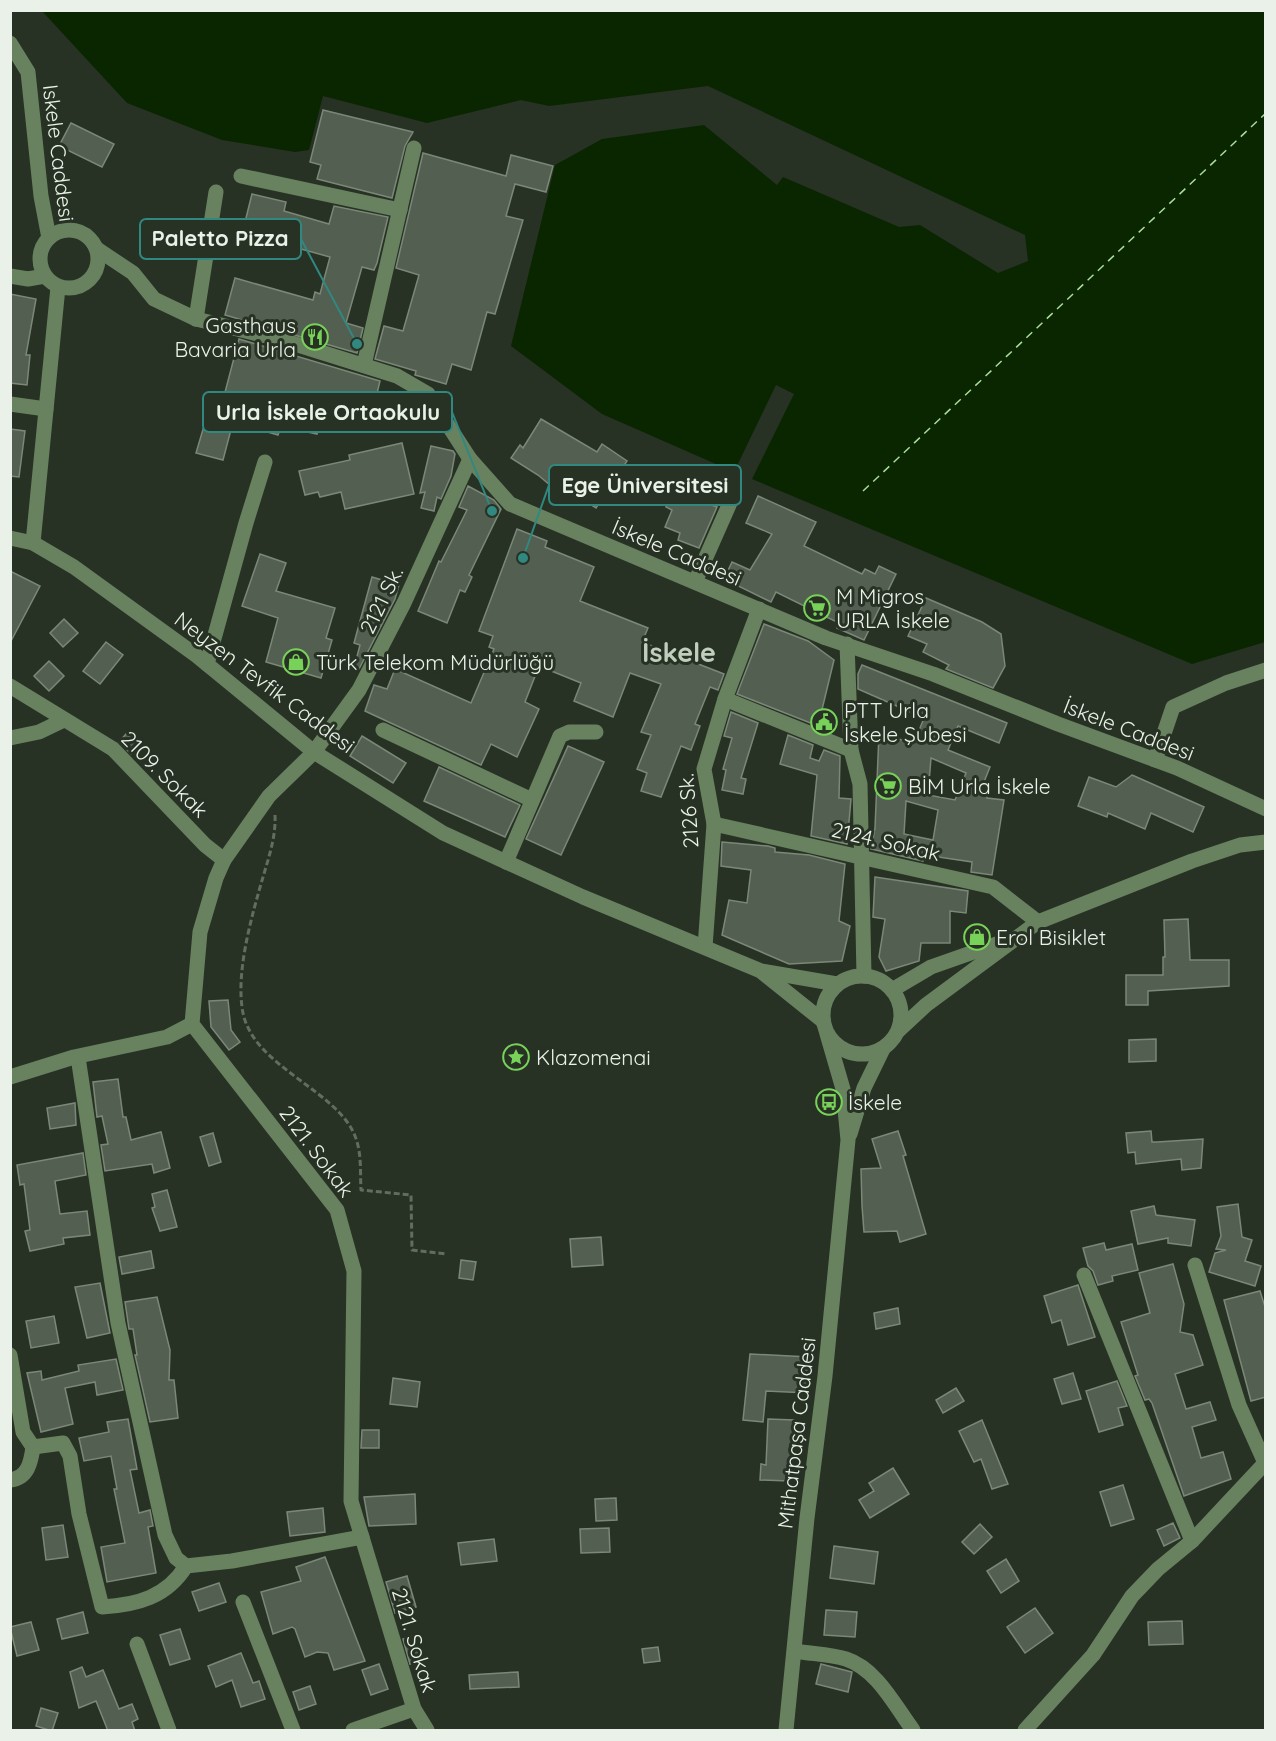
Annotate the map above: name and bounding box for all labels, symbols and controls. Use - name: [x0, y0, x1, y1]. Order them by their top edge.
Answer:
- street label: Iskele Caddesi: [38, 83, 80, 223]
- callout: Paletto Pizza: [140, 219, 301, 259]
- text: Paletto Pizza: [151, 224, 289, 252]
- place label: Gasthaus Bavaria Urla: [174, 312, 296, 362]
- restaurant icon: Gasthaus Bavaria Urla: [300, 322, 330, 352]
- callout: Urla İskele Ortaokulu: [203, 392, 452, 432]
- text: Urla İskele Ortaokulu: [216, 398, 440, 426]
- callout: Ege Üniversitesi: [549, 465, 741, 505]
- text: Ege Üniversitesi: [561, 471, 729, 499]
- street label: İskele Caddesi: [608, 513, 746, 591]
- street label: 2121 Sk.: [354, 562, 408, 638]
- place label: M Migros URLA İskele: [836, 583, 950, 633]
- supermarket icon: M Migros URLA İskele: [802, 593, 832, 623]
- street label: Neyzen Tevfik Caddesi: [170, 606, 360, 758]
- district label: İskele: [642, 635, 716, 669]
- shop icon: Türk Telekom Müdürlüğü: [281, 647, 311, 677]
- place label: Türk Telekom Müdürlüğü: [316, 649, 554, 675]
- street label: İskele Caddesi: [1060, 692, 1198, 766]
- place label: PTT Urla İskele Şubesi: [844, 697, 967, 747]
- public building icon: PTT Urla İskele Şubesi: [809, 707, 839, 737]
- street label: 2109. Sokak: [116, 725, 214, 823]
- supermarket icon: BİM Urla İskele: [873, 771, 903, 801]
- street label: 2126 Sk.: [672, 773, 704, 849]
- place label: BİM Urla İskele: [908, 773, 1051, 799]
- street label: 2124. Sokak: [829, 816, 943, 866]
- shop icon: Erol Bisiklet: [962, 922, 992, 952]
- place label: Erol Bisiklet: [996, 924, 1106, 950]
- place icon: Klazomenai: [501, 1042, 531, 1072]
- place label: Klazomenai: [536, 1044, 651, 1070]
- bus stop icon: İskele: [814, 1087, 844, 1117]
- place label: İskele: [848, 1089, 902, 1115]
- street label: 2121. Sokak: [274, 1100, 360, 1202]
- street label: Mithatpaşa Caddesi: [771, 1336, 821, 1530]
- street label: 2121. Sokak: [387, 1585, 443, 1695]

